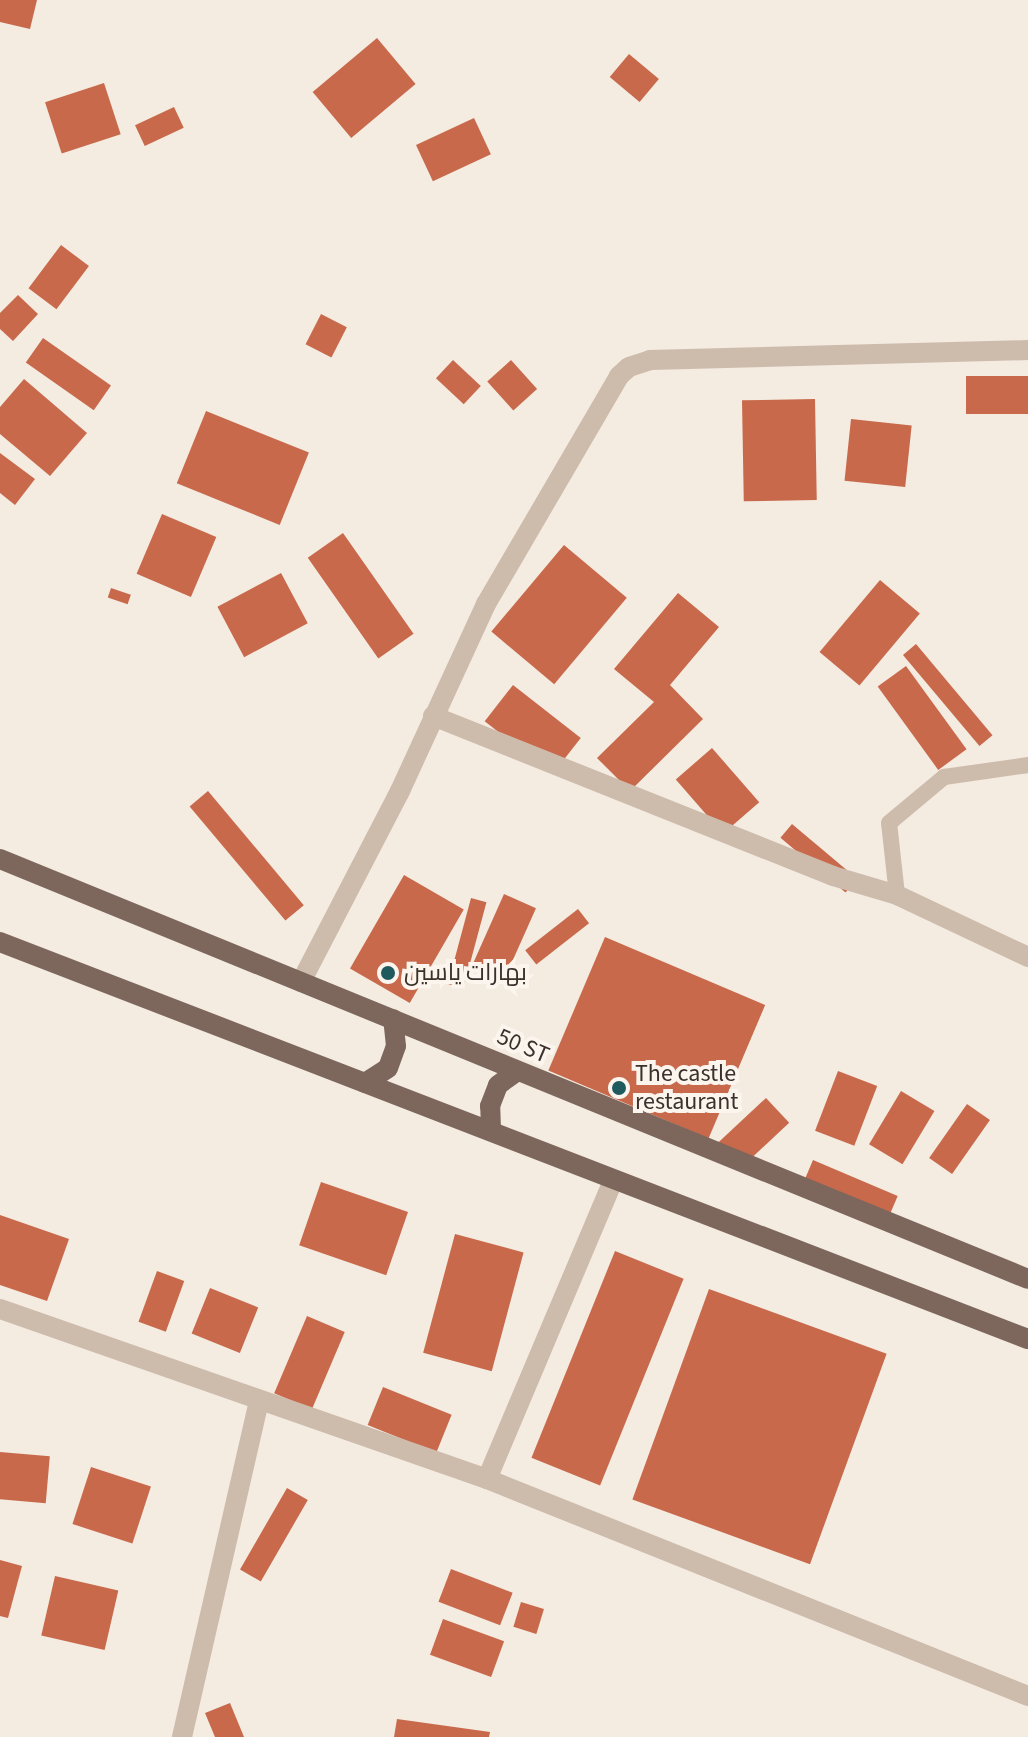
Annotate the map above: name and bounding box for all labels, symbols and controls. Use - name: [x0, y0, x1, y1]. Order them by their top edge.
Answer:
- place label: بهارات ياسين: [404, 959, 527, 987]
- marker: بهارات ياسين: [379, 964, 397, 982]
- street label: 50 ST: [493, 1022, 553, 1070]
- place label: The castle restaurant: [635, 1060, 738, 1116]
- marker: The castle restaurant: [610, 1079, 628, 1097]

